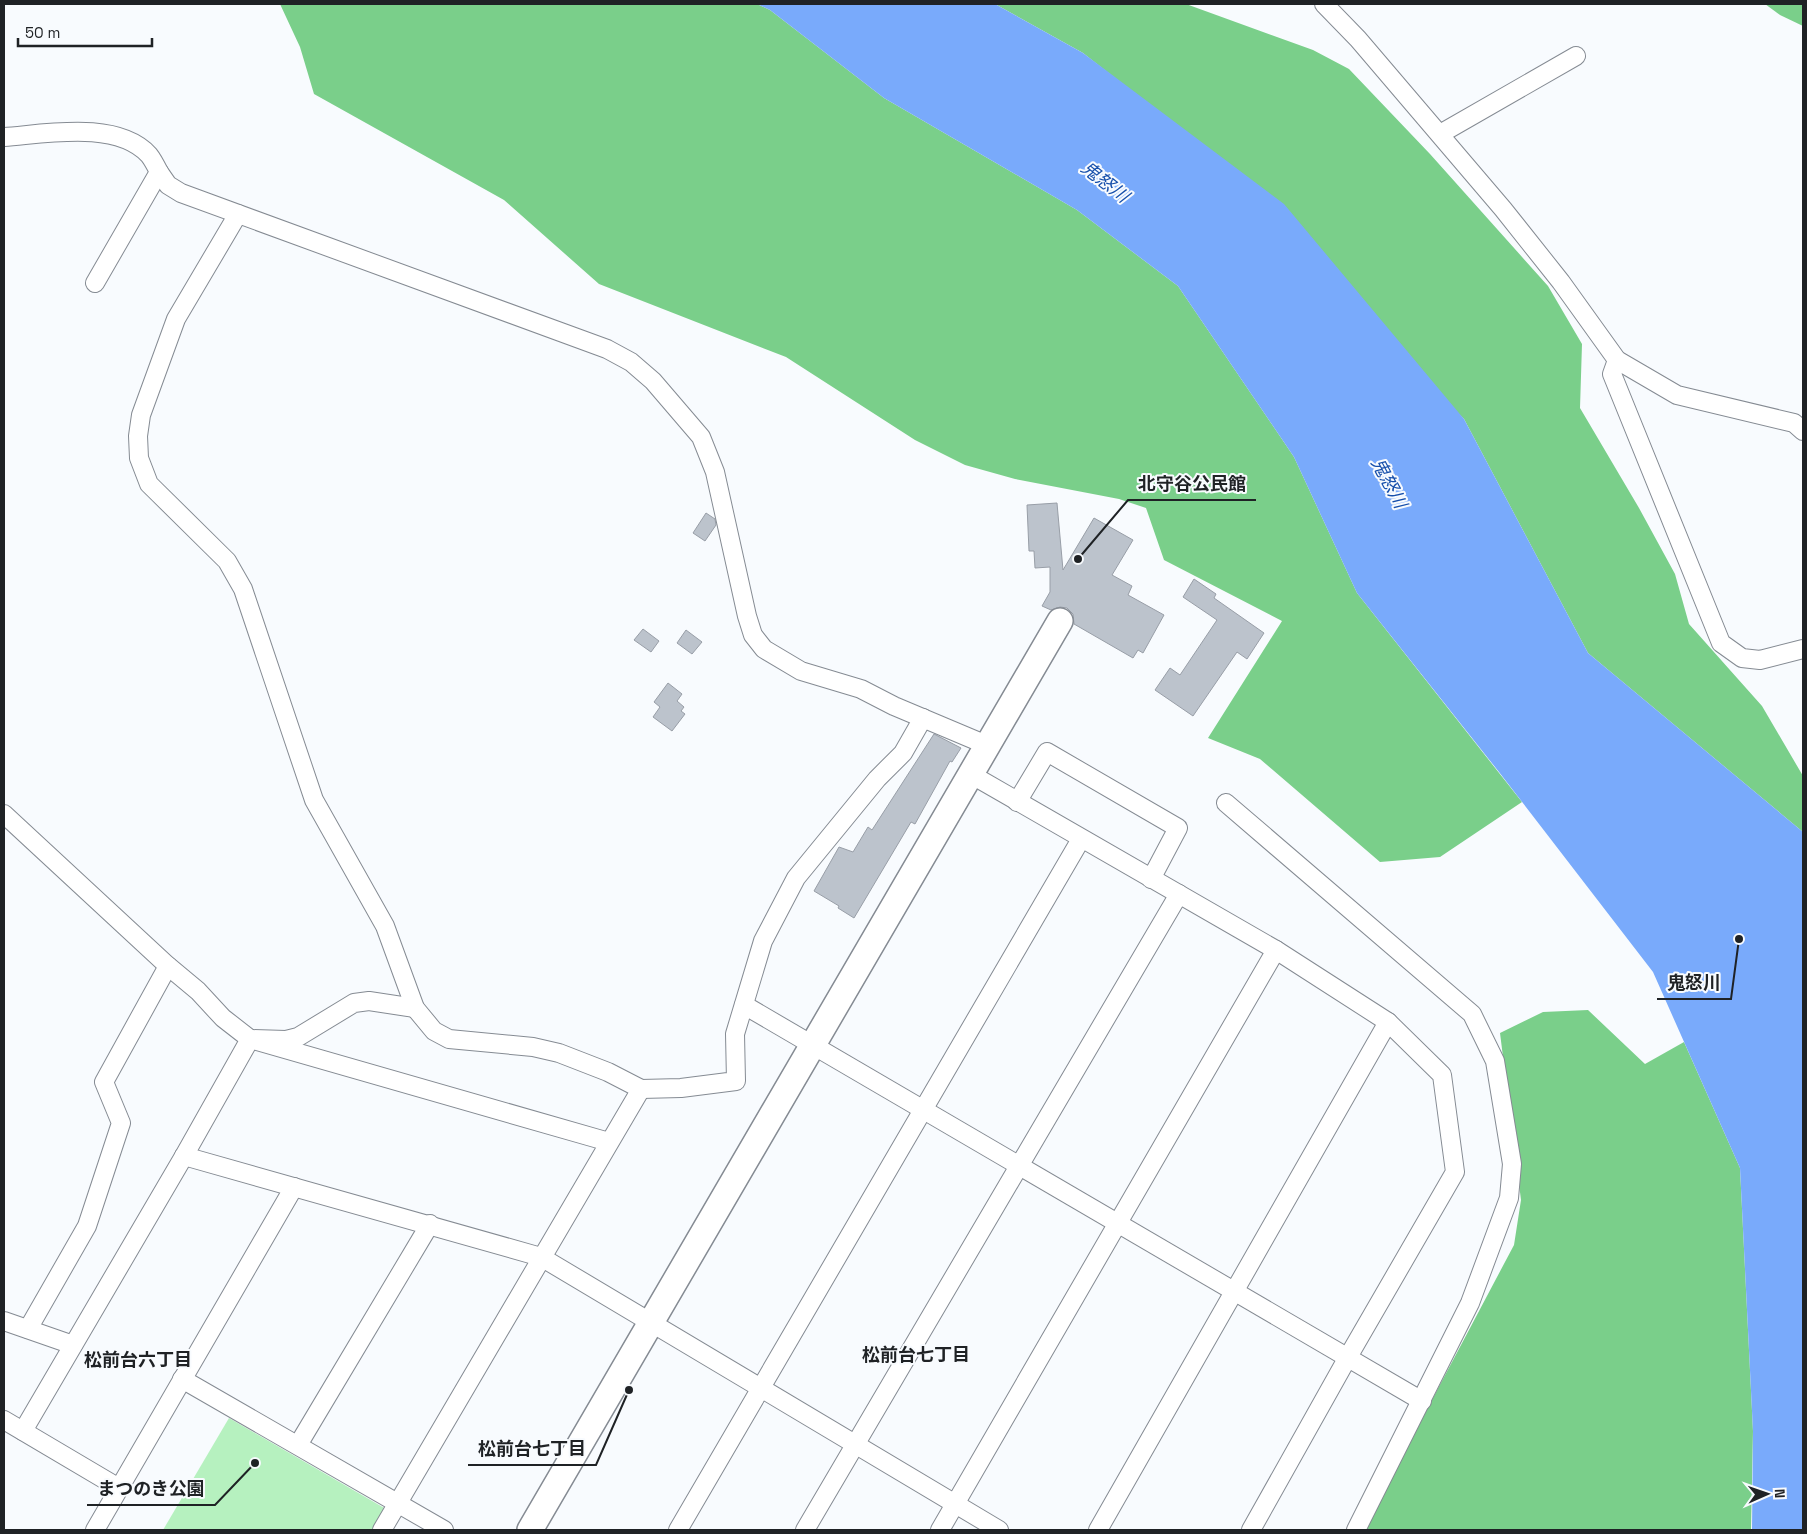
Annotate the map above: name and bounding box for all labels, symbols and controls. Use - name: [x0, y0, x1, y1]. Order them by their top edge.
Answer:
- scale bar: [18, 15, 151, 47]
- text: 50 m: [25, 23, 60, 42]
- water label: 鬼怒川: [1077, 156, 1135, 209]
- water label: 鬼怒川: [1367, 454, 1413, 514]
- callout: 北守谷公民館: [1128, 467, 1256, 500]
- text: 北守谷公民館: [1138, 472, 1246, 495]
- callout: 鬼怒川: [1657, 966, 1731, 999]
- text: 鬼怒川: [1667, 971, 1721, 994]
- district label: 松前台七丁目: [862, 1343, 970, 1366]
- district label: 松前台六丁目: [84, 1348, 192, 1371]
- callout: 松前台七丁目: [468, 1432, 596, 1465]
- text: 松前台七丁目: [478, 1437, 586, 1460]
- north arrow: [1742, 1469, 1792, 1519]
- callout: まつのき公園: [87, 1472, 215, 1505]
- text: まつのき公園: [97, 1477, 205, 1500]
- text: N: [1771, 1489, 1789, 1499]

